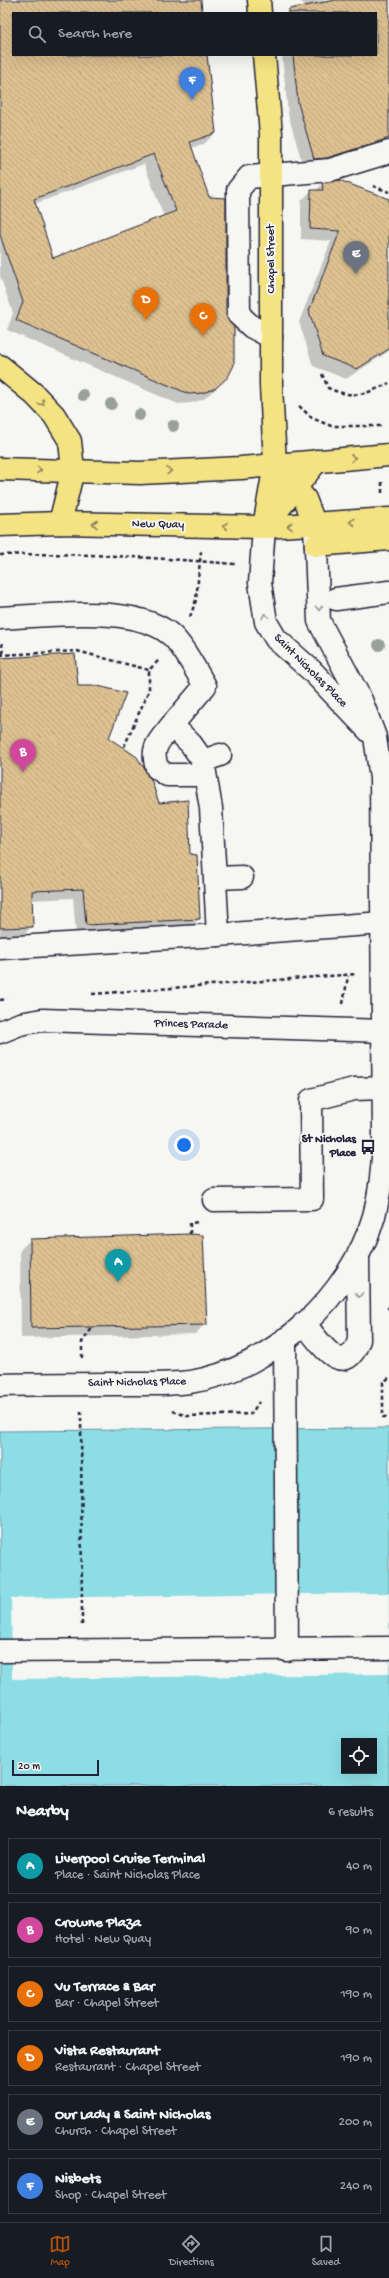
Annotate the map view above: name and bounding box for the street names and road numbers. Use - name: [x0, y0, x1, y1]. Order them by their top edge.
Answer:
- street label: Chapel Street: [265, 223, 279, 294]
- street label: New Quay: [132, 518, 184, 532]
- street label: Saint Nicholas Place: [270, 631, 350, 711]
- street label: Princes Parade: [153, 1017, 229, 1033]
- street label: Saint Nicholas Place: [88, 1375, 187, 1391]

